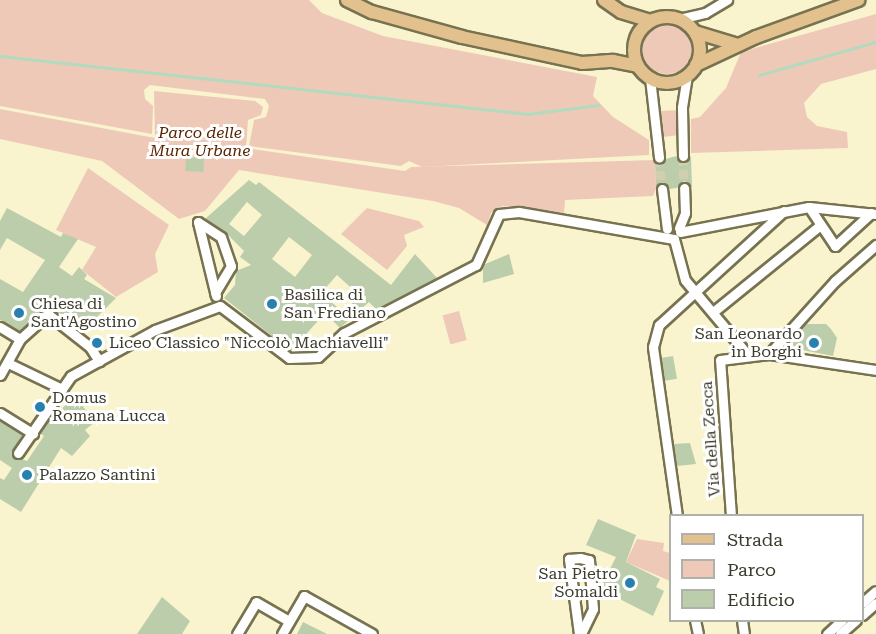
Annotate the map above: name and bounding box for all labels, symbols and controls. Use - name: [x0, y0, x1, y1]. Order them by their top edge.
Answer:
- park label: Parco delle Mura Urbane: [150, 123, 250, 161]
- place label: Basilica di San Frediano: [284, 285, 386, 323]
- place label: Chiesa di Sant'Agostino: [31, 294, 137, 332]
- marker: Basilica di San Frediano: [265, 297, 279, 311]
- marker: Chiesa di Sant'Agostino: [12, 306, 26, 320]
- place label: San Leonardo in Borghi: [695, 324, 802, 362]
- place label: Liceo Classico "Niccolò Machiavelli": [109, 333, 389, 353]
- marker: Liceo Classico "Niccolò Machiavelli": [90, 336, 104, 350]
- marker: San Leonardo in Borghi: [807, 336, 821, 350]
- street label: Via della Zecca: [697, 380, 725, 498]
- place label: Domus Romana Lucca: [52, 388, 165, 426]
- marker: Domus Romana Lucca: [33, 400, 47, 414]
- place label: Palazzo Santini: [39, 465, 156, 485]
- marker: Palazzo Santini: [20, 468, 34, 482]
- legend: [669, 514, 864, 622]
- text: Strada: [727, 529, 783, 550]
- text: Parco: [727, 559, 776, 580]
- place label: San Pietro Somaldi: [538, 564, 618, 602]
- marker: San Pietro Somaldi: [623, 576, 637, 590]
- text: Edificio: [727, 589, 795, 610]

